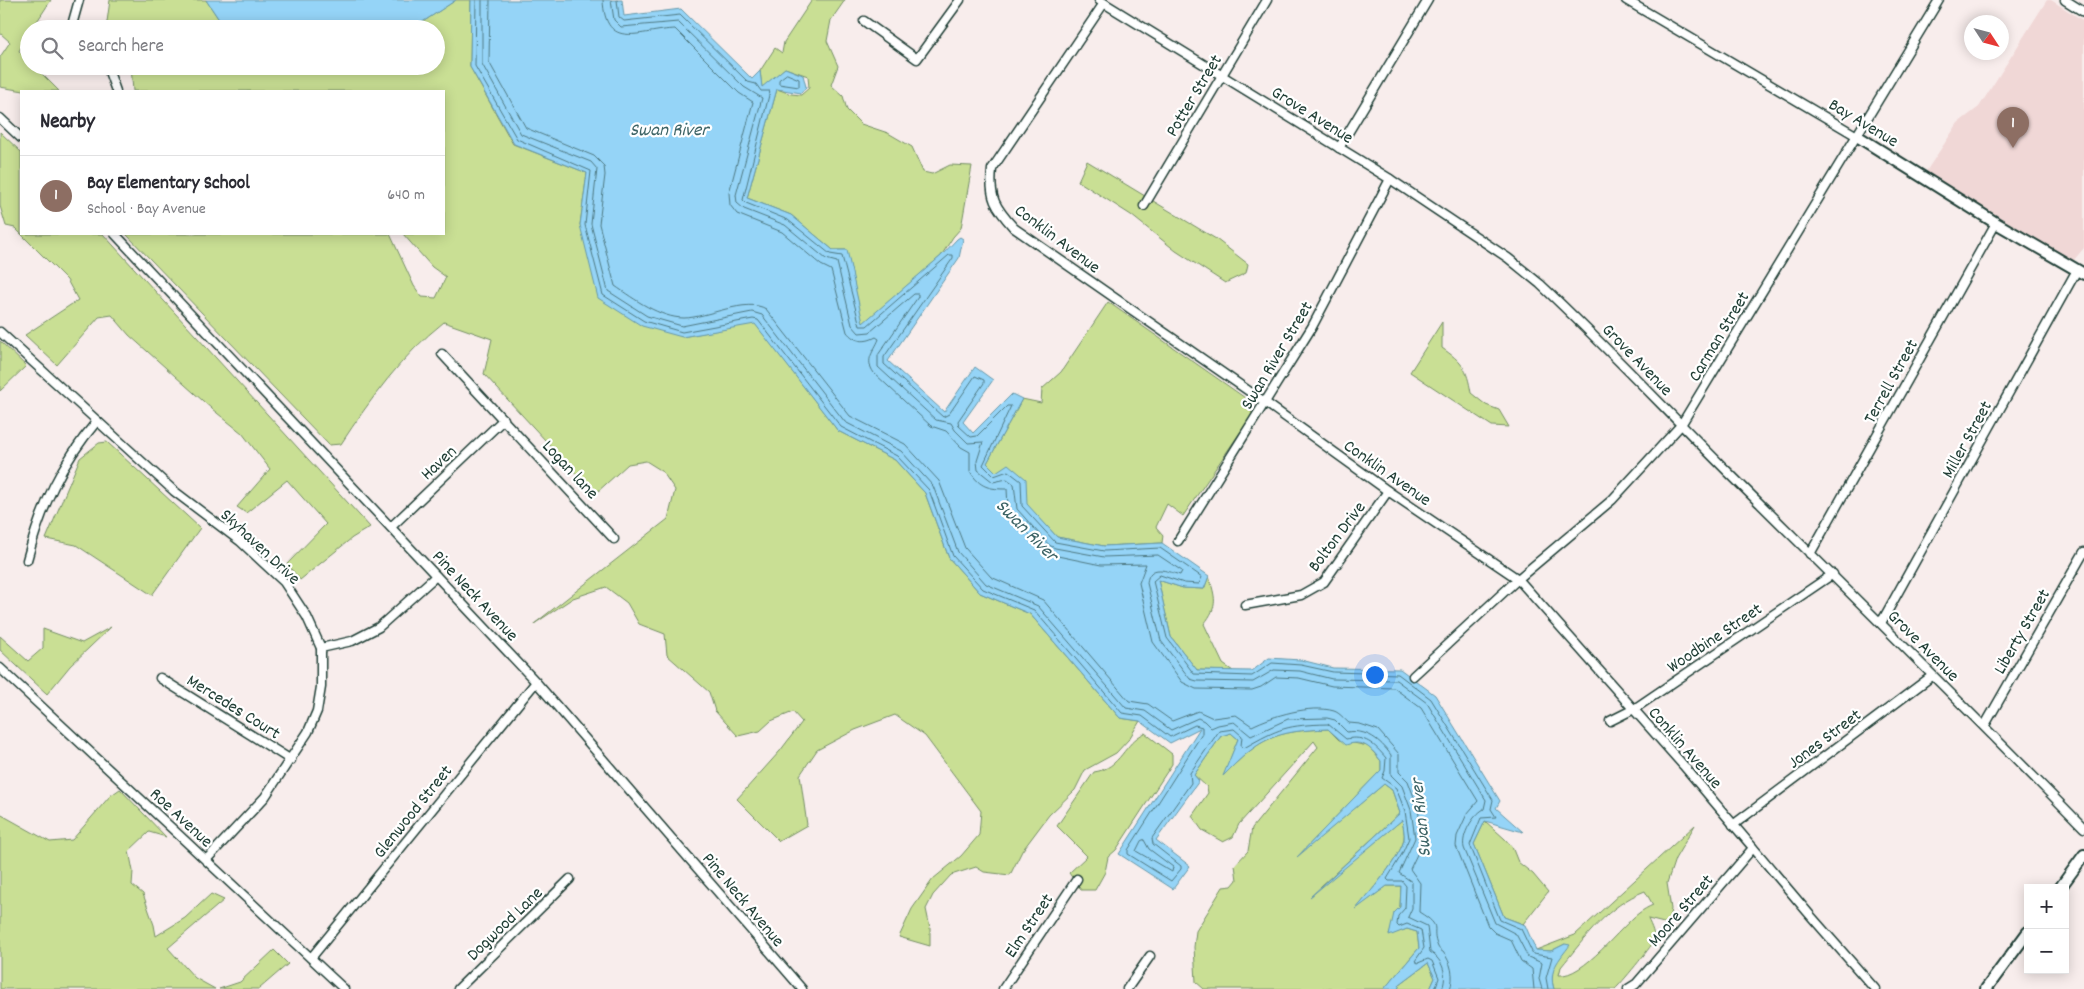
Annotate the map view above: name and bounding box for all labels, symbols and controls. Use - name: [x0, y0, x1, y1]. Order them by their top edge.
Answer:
- north arrow: [1964, 15, 2009, 60]
- search box: [20, 20, 445, 75]
- icon: search: [38, 34, 66, 62]
- text: Search here: [78, 34, 164, 61]
- street label: Potter Street: [1161, 50, 1230, 142]
- street label: Grove Avenue: [1266, 81, 1358, 151]
- street label: Bay Avenue: [1823, 93, 1902, 155]
- pin: 1: [1997, 107, 2029, 148]
- text: Nearby: [40, 108, 95, 138]
- water label: Swan River: [630, 118, 710, 145]
- text: Bay Elementary School: [87, 171, 250, 198]
- text: 1: [54, 184, 58, 207]
- text: 640 m: [387, 184, 425, 207]
- text: School · Bay Avenue: [87, 198, 206, 221]
- street label: Conklin Avenue: [1008, 199, 1105, 281]
- street label: Carman Street: [1683, 287, 1757, 387]
- street label: Swan River Street: [1236, 297, 1321, 415]
- street label: Grove Avenue: [1595, 319, 1677, 403]
- street label: Terrell Street: [1859, 335, 1926, 429]
- street label: Miller Street: [1937, 397, 2000, 483]
- street label: Logan lane: [535, 435, 603, 506]
- street label: Conklin Avenue: [1338, 435, 1436, 514]
- street label: Haven: [416, 441, 463, 487]
- water label: Swan River: [988, 494, 1064, 570]
- street label: Bolton Drive: [1303, 497, 1373, 578]
- street label: Skyhaven Drive: [214, 504, 305, 592]
- street label: Pine Neck Avenue: [425, 546, 523, 648]
- street label: Liberty Street: [1989, 585, 2058, 680]
- street label: Woodbine Street: [1663, 598, 1768, 680]
- street label: Grove Avenue: [1881, 605, 1964, 688]
- your location: [1362, 662, 1388, 688]
- street label: Mercedes Court: [181, 669, 285, 747]
- street label: Conklin Avenue: [1641, 702, 1727, 795]
- street label: Jones Street: [1784, 704, 1868, 776]
- street label: Glenwood Street: [369, 760, 460, 865]
- water label: Swan River: [1405, 775, 1440, 858]
- street label: Roe Avenue: [143, 783, 217, 855]
- street label: Pine Neck Avenue: [695, 848, 789, 953]
- street label: Moore Street: [1643, 870, 1721, 953]
- street label: Dogwood Lane: [462, 882, 550, 968]
- map controls: [2024, 884, 2069, 974]
- button: +: [2024, 884, 2069, 929]
- street label: Elm Street: [999, 889, 1061, 964]
- button: −: [2024, 929, 2069, 974]

